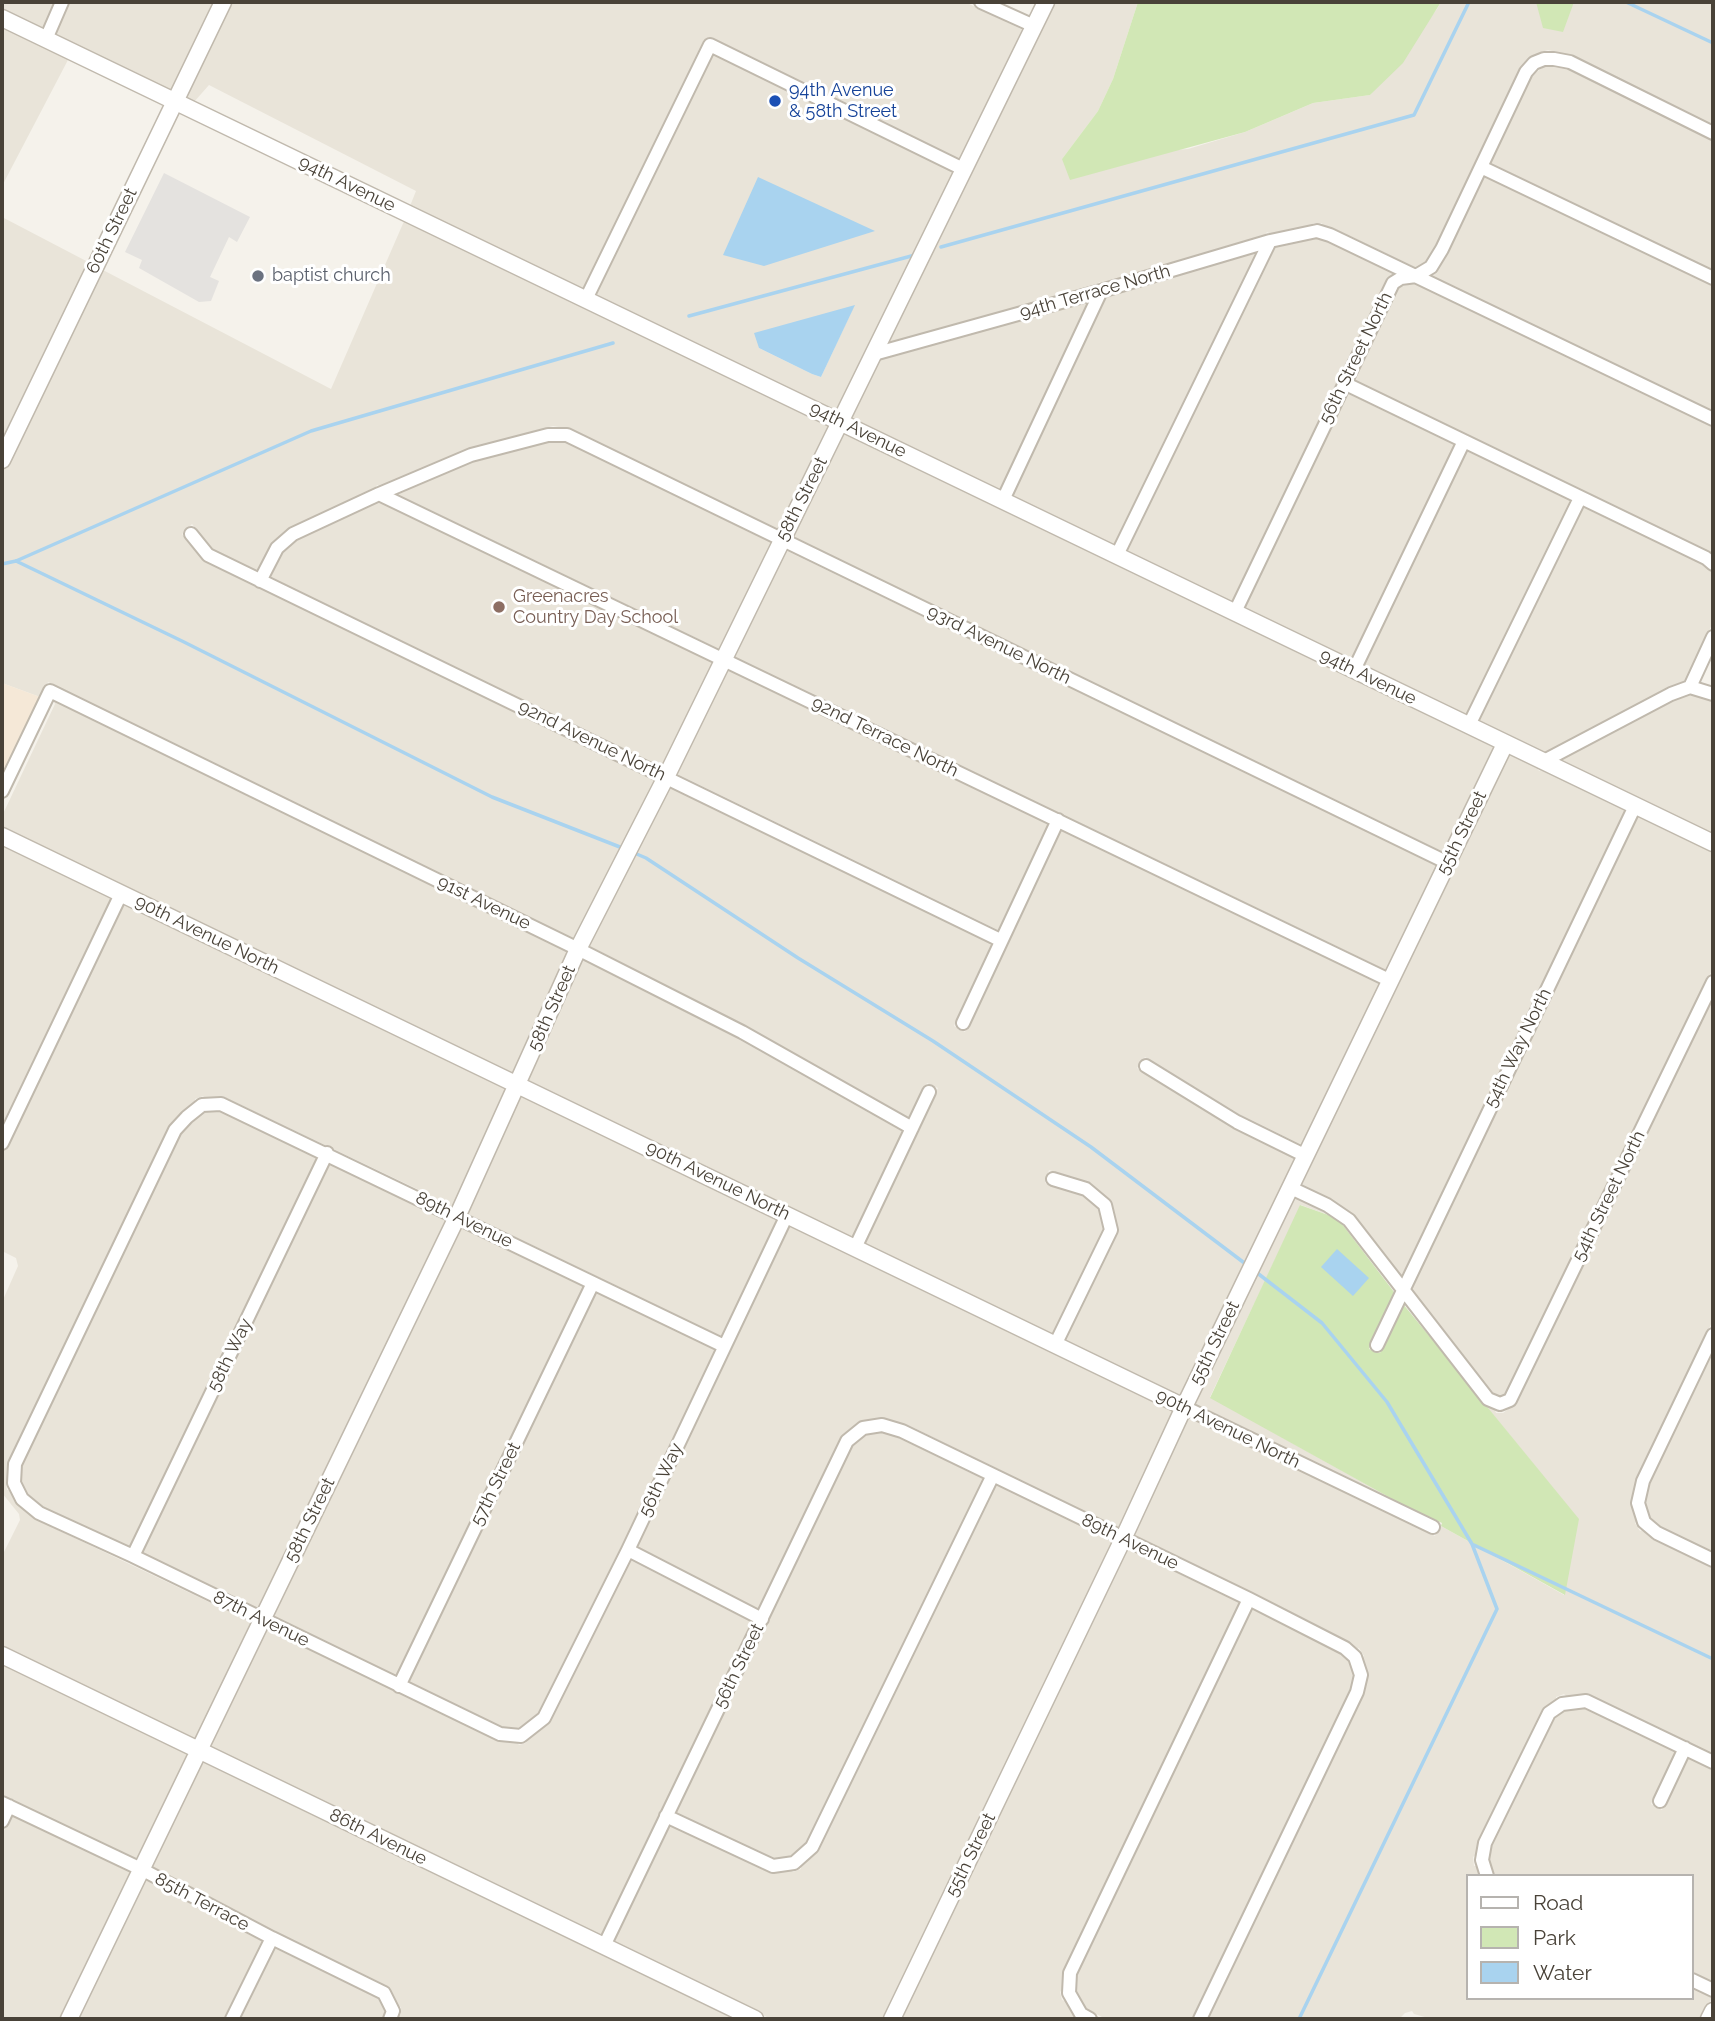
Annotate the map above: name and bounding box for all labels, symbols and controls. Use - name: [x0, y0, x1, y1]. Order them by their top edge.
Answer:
- place label: 94th Avenue & 58th Street: [789, 80, 897, 122]
- marker: 94th Avenue & 58th Street: [767, 93, 783, 109]
- street label: 94th Avenue: [295, 151, 399, 217]
- street label: 60th Street: [82, 185, 142, 277]
- street label: 94th Terrace North: [1017, 260, 1173, 324]
- place label: baptist church: [272, 265, 391, 287]
- marker: baptist church: [250, 268, 266, 284]
- street label: 56th Street North: [1315, 289, 1397, 427]
- street label: 94th Avenue: [806, 397, 910, 463]
- street label: 58th Street: [772, 453, 832, 545]
- place label: Greenacres Country Day School: [513, 586, 678, 628]
- marker: Greenacres Country Day School: [491, 599, 507, 615]
- street label: 93rd Avenue North: [924, 601, 1074, 689]
- street label: 94th Avenue: [1316, 644, 1420, 710]
- street label: 92nd Terrace North: [808, 692, 962, 782]
- street label: 92nd Avenue North: [515, 696, 669, 786]
- street label: 55th Street: [1432, 788, 1492, 878]
- street label: 91st Avenue: [434, 871, 534, 935]
- street label: 90th Avenue North: [131, 891, 283, 979]
- street label: 58th Street: [524, 962, 580, 1054]
- street label: 54th Way North: [1480, 985, 1556, 1111]
- street label: 54th Street North: [1568, 1127, 1650, 1265]
- street label: 90th Avenue North: [642, 1137, 794, 1225]
- street label: 89th Avenue: [412, 1187, 516, 1253]
- street label: 55th Street: [1185, 1298, 1245, 1388]
- street label: 58th Way: [203, 1315, 257, 1395]
- street label: 90th Avenue North: [1152, 1385, 1304, 1473]
- street label: 57th Street: [466, 1439, 526, 1529]
- street label: 56th Way: [635, 1440, 687, 1520]
- street label: 58th Street: [280, 1474, 340, 1566]
- street label: 89th Avenue: [1078, 1509, 1182, 1575]
- street label: 87th Avenue: [209, 1586, 313, 1652]
- street label: 56th Street: [709, 1620, 769, 1712]
- street label: 86th Avenue: [326, 1804, 430, 1870]
- street label: 55th Street: [941, 1810, 1001, 1900]
- street label: 85th Terrace: [151, 1868, 253, 1936]
- legend: [1466, 1874, 1694, 2000]
- text: Road: [1533, 1890, 1583, 1915]
- text: Park: [1533, 1925, 1576, 1950]
- text: Water: [1533, 1960, 1592, 1985]

